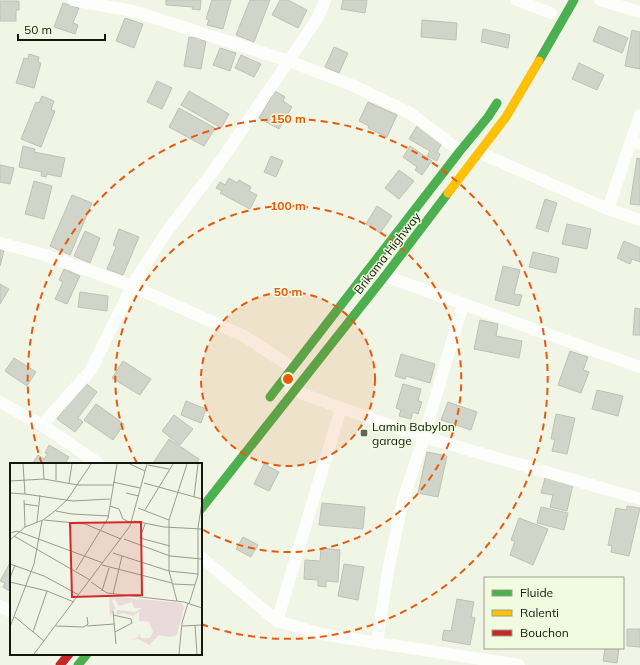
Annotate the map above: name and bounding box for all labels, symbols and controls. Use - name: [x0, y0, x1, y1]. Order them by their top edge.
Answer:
- scale bar: [18, 16, 105, 42]
- text: 50 m: [24, 22, 52, 37]
- text: 150 m: [270, 111, 306, 126]
- text: 100 m: [270, 198, 306, 213]
- street label: Brikama Highway: [350, 209, 424, 297]
- text: 50 m: [274, 284, 302, 299]
- centre of rings: [281, 372, 295, 386]
- place label: Lamin Babylon garage: [372, 419, 455, 448]
- marker: Lamin Babylon garage: [359, 428, 369, 438]
- inset map: [10, 463, 202, 655]
- legend: [484, 577, 624, 649]
- text: Fluide: [520, 585, 553, 600]
- text: Ralenti: [520, 605, 559, 620]
- text: Bouchon: [520, 625, 569, 640]

